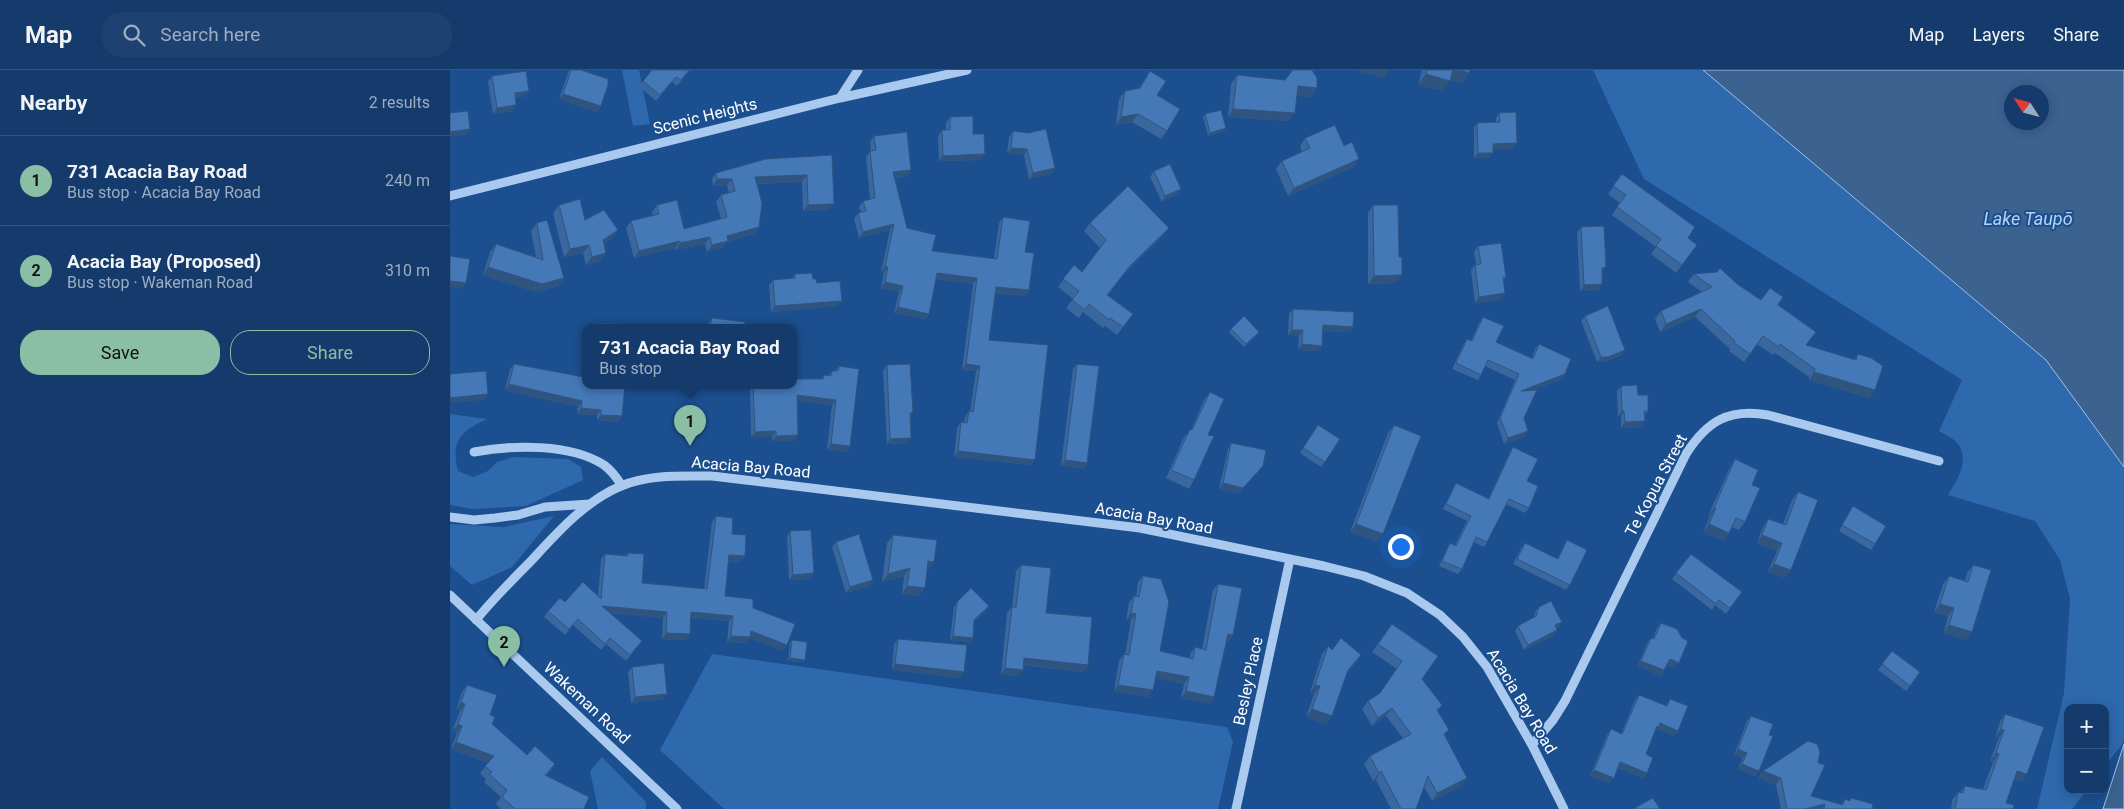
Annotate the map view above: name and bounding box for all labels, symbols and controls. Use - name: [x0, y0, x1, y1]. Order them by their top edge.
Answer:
- search box: [102, 12, 452, 57]
- text: Map: [25, 21, 72, 49]
- icon: search: [120, 21, 148, 49]
- text: Search here: [160, 23, 260, 46]
- text: Map: [1909, 24, 1944, 45]
- text: Layers: [1972, 24, 2025, 45]
- text: Share: [2053, 24, 2099, 45]
- north arrow: [2004, 85, 2049, 130]
- text: Nearby: [20, 91, 87, 115]
- text: 2 results: [369, 93, 430, 112]
- street label: Scenic Heights: [651, 94, 759, 138]
- text: 731 Acacia Bay Road: [67, 160, 247, 183]
- text: 1: [31, 171, 41, 190]
- text: 240 m: [385, 171, 430, 190]
- text: Bus stop · Acacia Bay Road: [67, 183, 261, 202]
- water label: Lake Taupō: [1983, 208, 2073, 229]
- text: Acacia Bay (Proposed): [67, 250, 261, 273]
- text: 2: [31, 261, 41, 280]
- text: 310 m: [385, 261, 430, 280]
- text: Bus stop · Wakeman Road: [67, 273, 253, 292]
- popup: [582, 324, 797, 389]
- button: Save: [20, 330, 220, 375]
- button: Share: [230, 330, 430, 375]
- text: 731 Acacia Bay Road: [599, 336, 780, 359]
- text: Bus stop: [599, 359, 662, 378]
- pin: 1: [674, 405, 706, 446]
- street label: Te Kopua Street: [1621, 431, 1691, 539]
- street label: Acacia Bay Road: [691, 452, 811, 482]
- street label: Acacia Bay Road: [1094, 498, 1214, 538]
- your location: [1388, 534, 1414, 560]
- pin: 2: [488, 626, 520, 667]
- street label: Besley Place: [1229, 635, 1267, 727]
- street label: Acacia Bay Road: [1483, 645, 1561, 757]
- street label: Wakeman Road: [540, 658, 634, 748]
- map controls: [2064, 704, 2109, 794]
- button: +: [2064, 704, 2109, 749]
- button: −: [2064, 749, 2109, 794]

